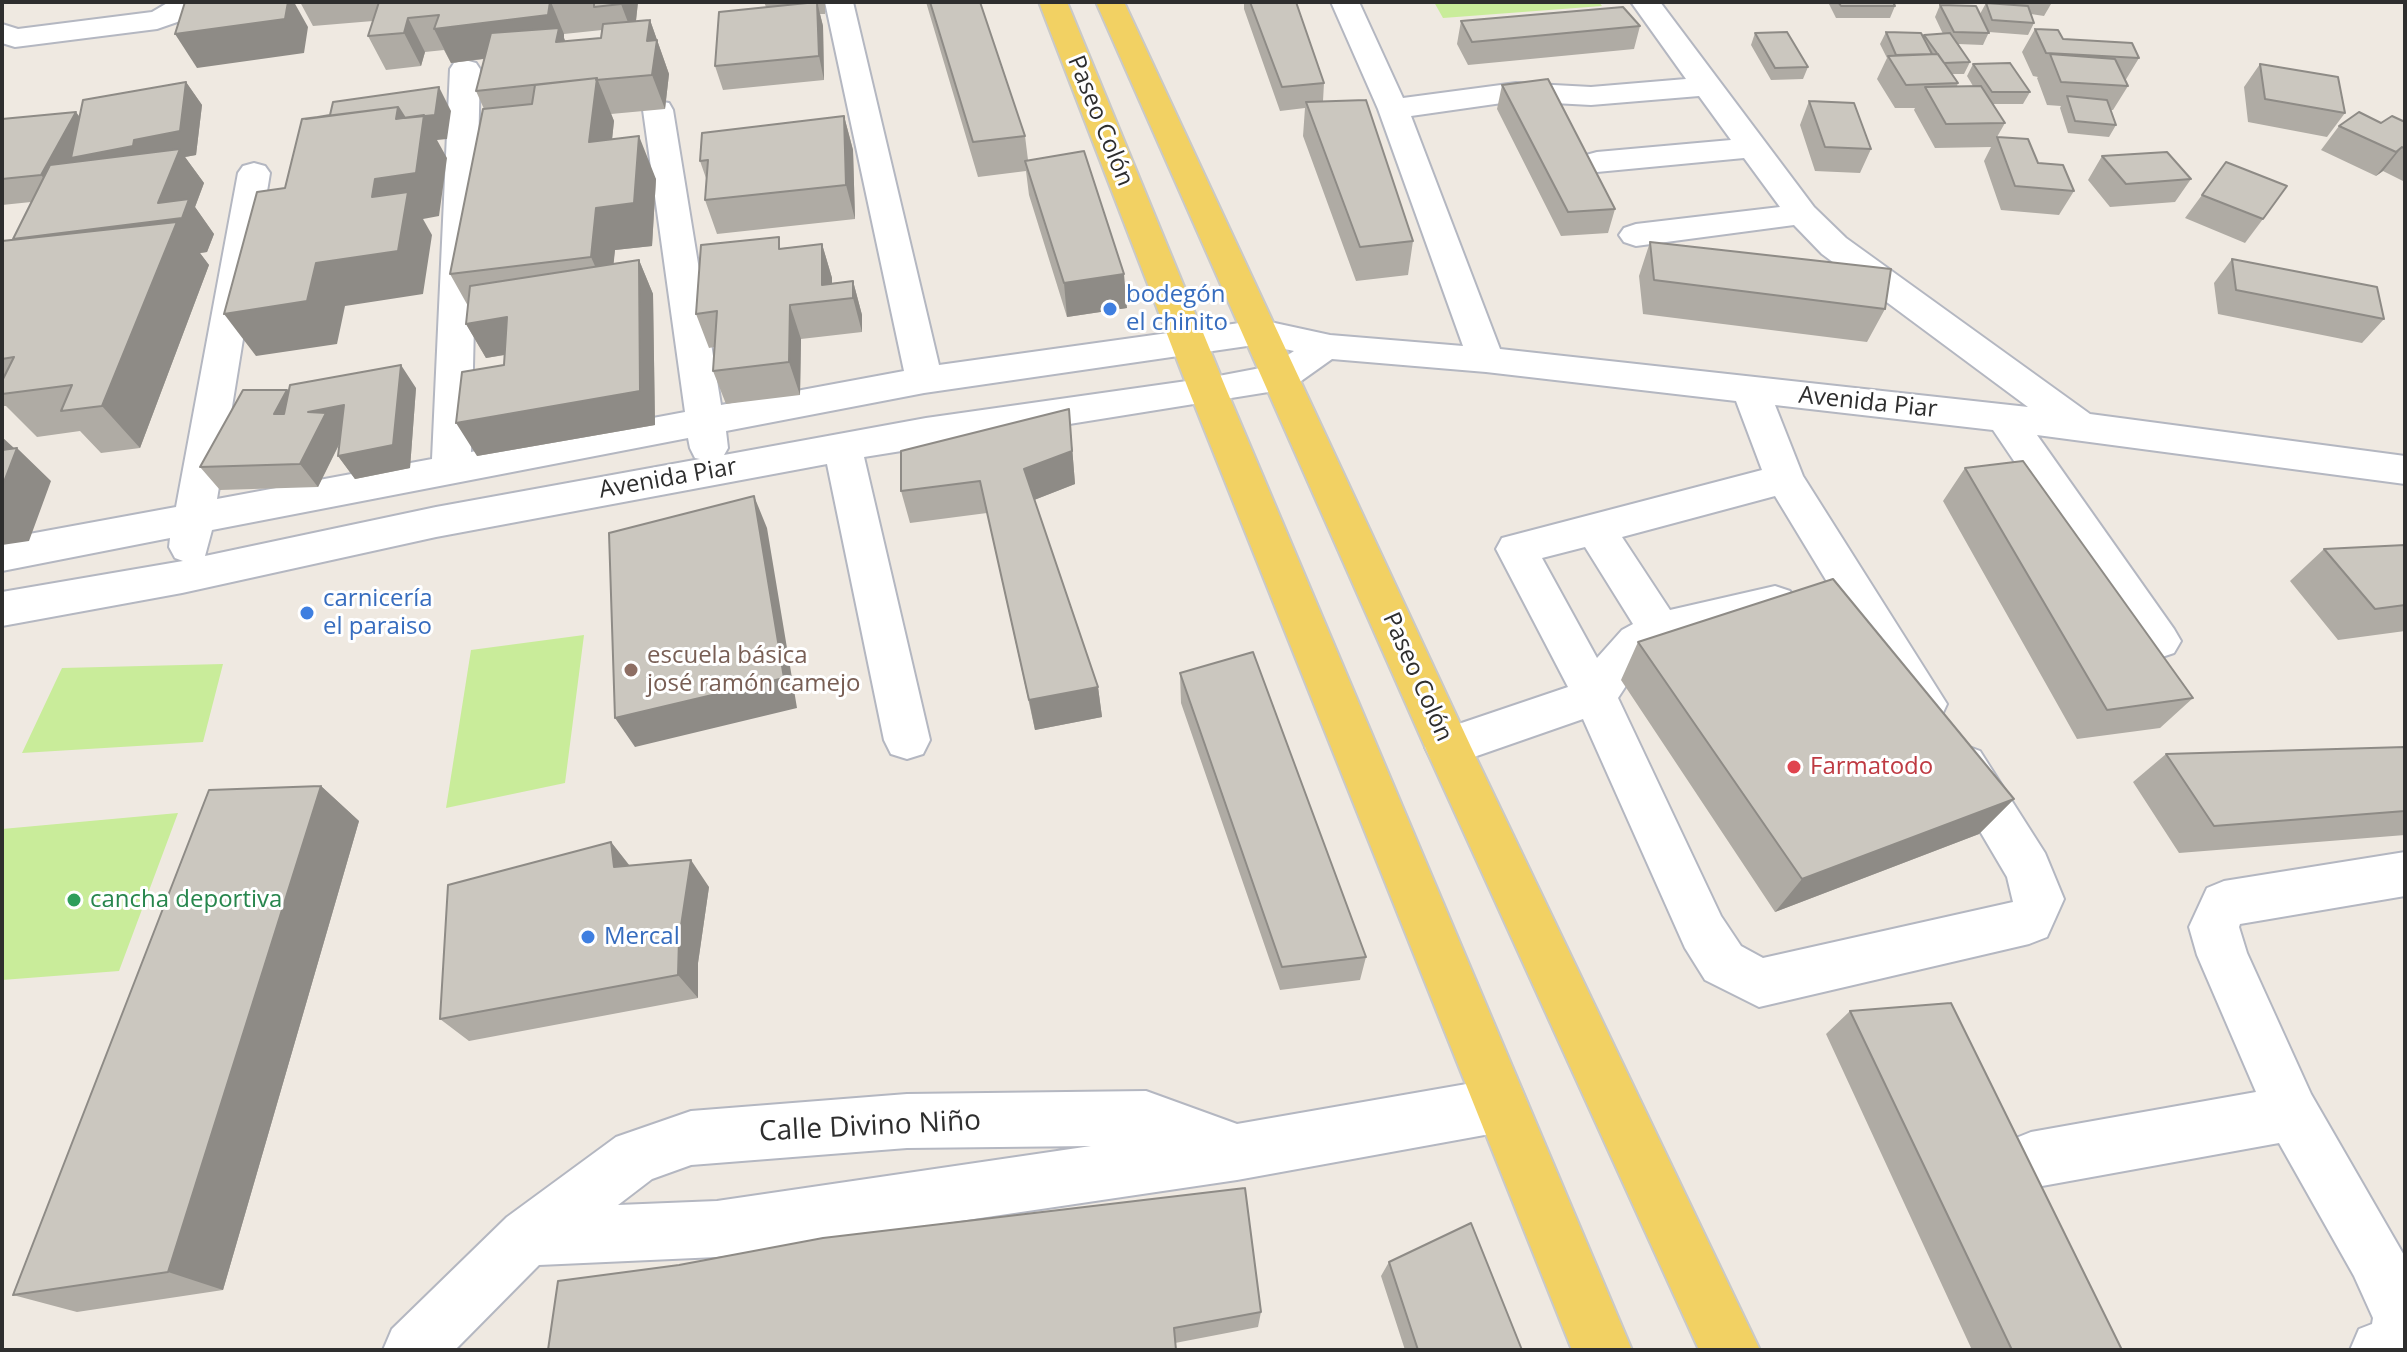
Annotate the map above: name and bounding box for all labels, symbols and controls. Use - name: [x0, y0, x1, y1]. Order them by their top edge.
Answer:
- street label: Paseo Colón: [1061, 52, 1139, 190]
- place label: bodegón el chinito: [1126, 281, 1228, 337]
- marker: bodegón el chinito: [1101, 300, 1119, 318]
- street label: Avenida Piar: [1797, 381, 1939, 425]
- street label: Avenida Piar: [597, 453, 739, 505]
- place label: carnicería el paraiso: [323, 585, 433, 641]
- marker: carnicería el paraiso: [298, 604, 316, 622]
- street label: Paseo Colón: [1376, 608, 1458, 746]
- place label: escuela básica josé ramón camejo: [647, 642, 860, 698]
- marker: escuela básica josé ramón camejo: [622, 661, 640, 679]
- place label: Farmatodo: [1810, 753, 1933, 781]
- marker: Farmatodo: [1785, 758, 1803, 776]
- place label: cancha deportiva: [90, 886, 282, 914]
- marker: cancha deportiva: [65, 891, 83, 909]
- place label: Mercal: [604, 923, 680, 951]
- marker: Mercal: [579, 928, 597, 946]
- street label: Calle Divino Niño: [758, 1104, 982, 1150]

